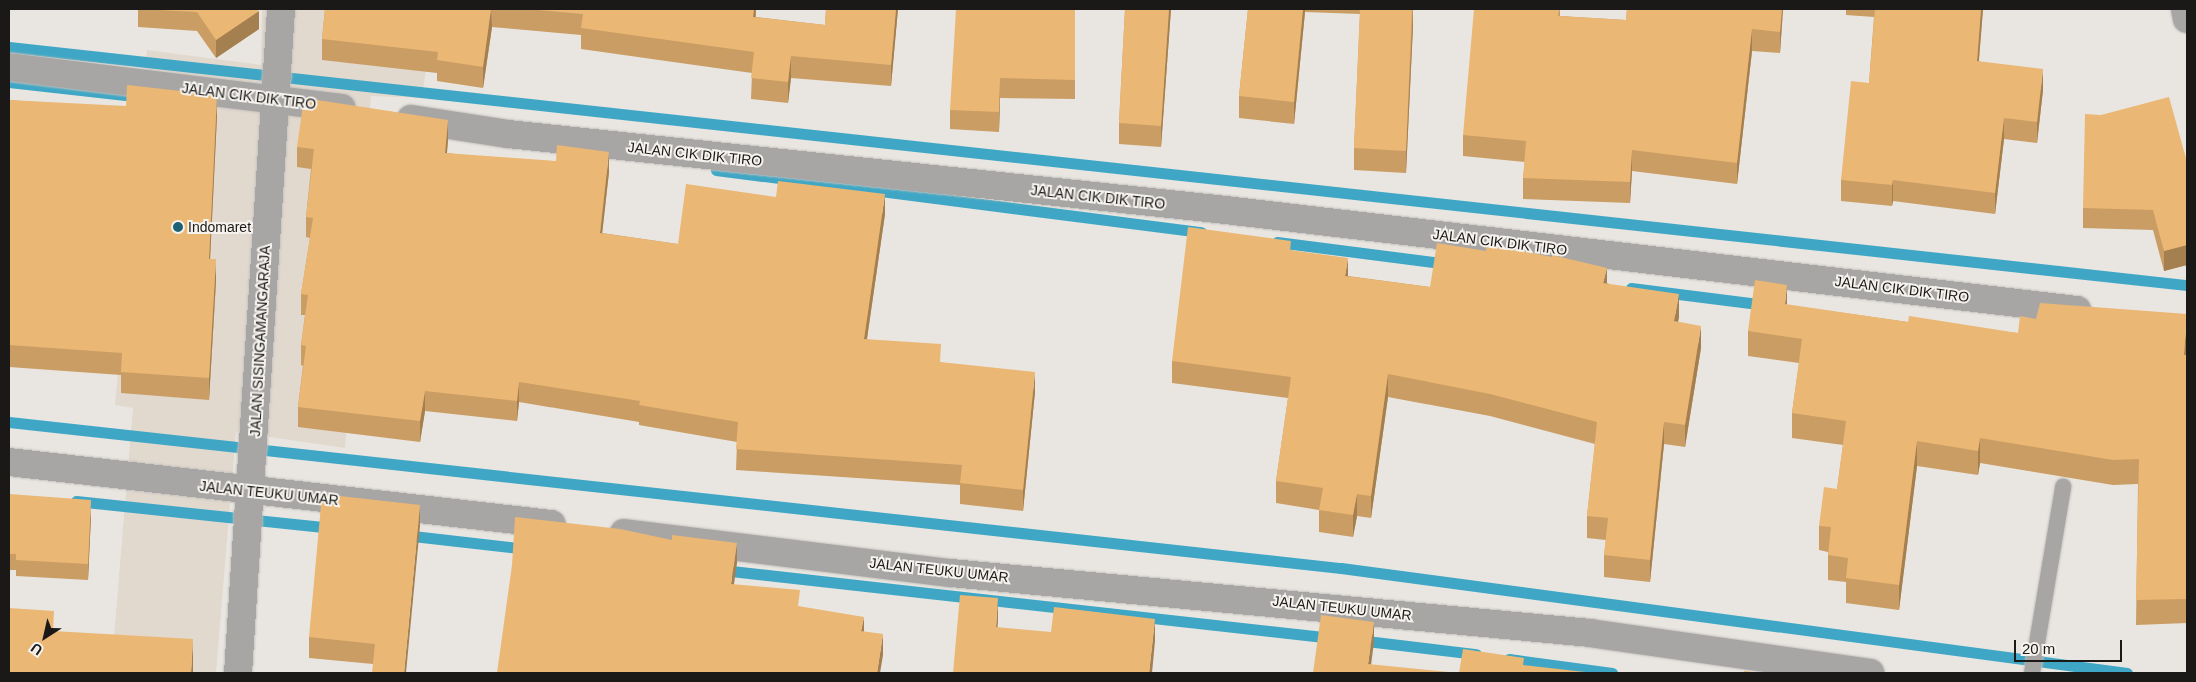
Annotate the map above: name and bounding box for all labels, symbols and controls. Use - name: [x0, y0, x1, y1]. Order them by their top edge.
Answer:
- street label: JALAN CIK DIK TIRO: [181, 79, 317, 113]
- street label: JALAN CIK DIK TIRO: [627, 139, 763, 169]
- street label: JALAN CIK DIK TIRO: [1030, 182, 1166, 212]
- place label: Indomaret: [188, 219, 251, 235]
- marker: Indomaret: [172, 221, 184, 233]
- street label: JALAN CIK DIK TIRO: [1432, 225, 1568, 259]
- street label: JALAN SISINGAMANGARAJA: [247, 245, 273, 437]
- street label: JALAN CIK DIK TIRO: [1834, 272, 1970, 306]
- street label: JALAN TEUKU UMAR: [198, 477, 340, 509]
- street label: JALAN TEUKU UMAR: [868, 554, 1010, 586]
- street label: JALAN TEUKU UMAR: [1271, 592, 1413, 624]
- north arrow: [20, 612, 70, 662]
- scale bar: [2016, 630, 2124, 662]
- text: U: [28, 640, 45, 659]
- text: 20 m: [2022, 640, 2055, 657]

